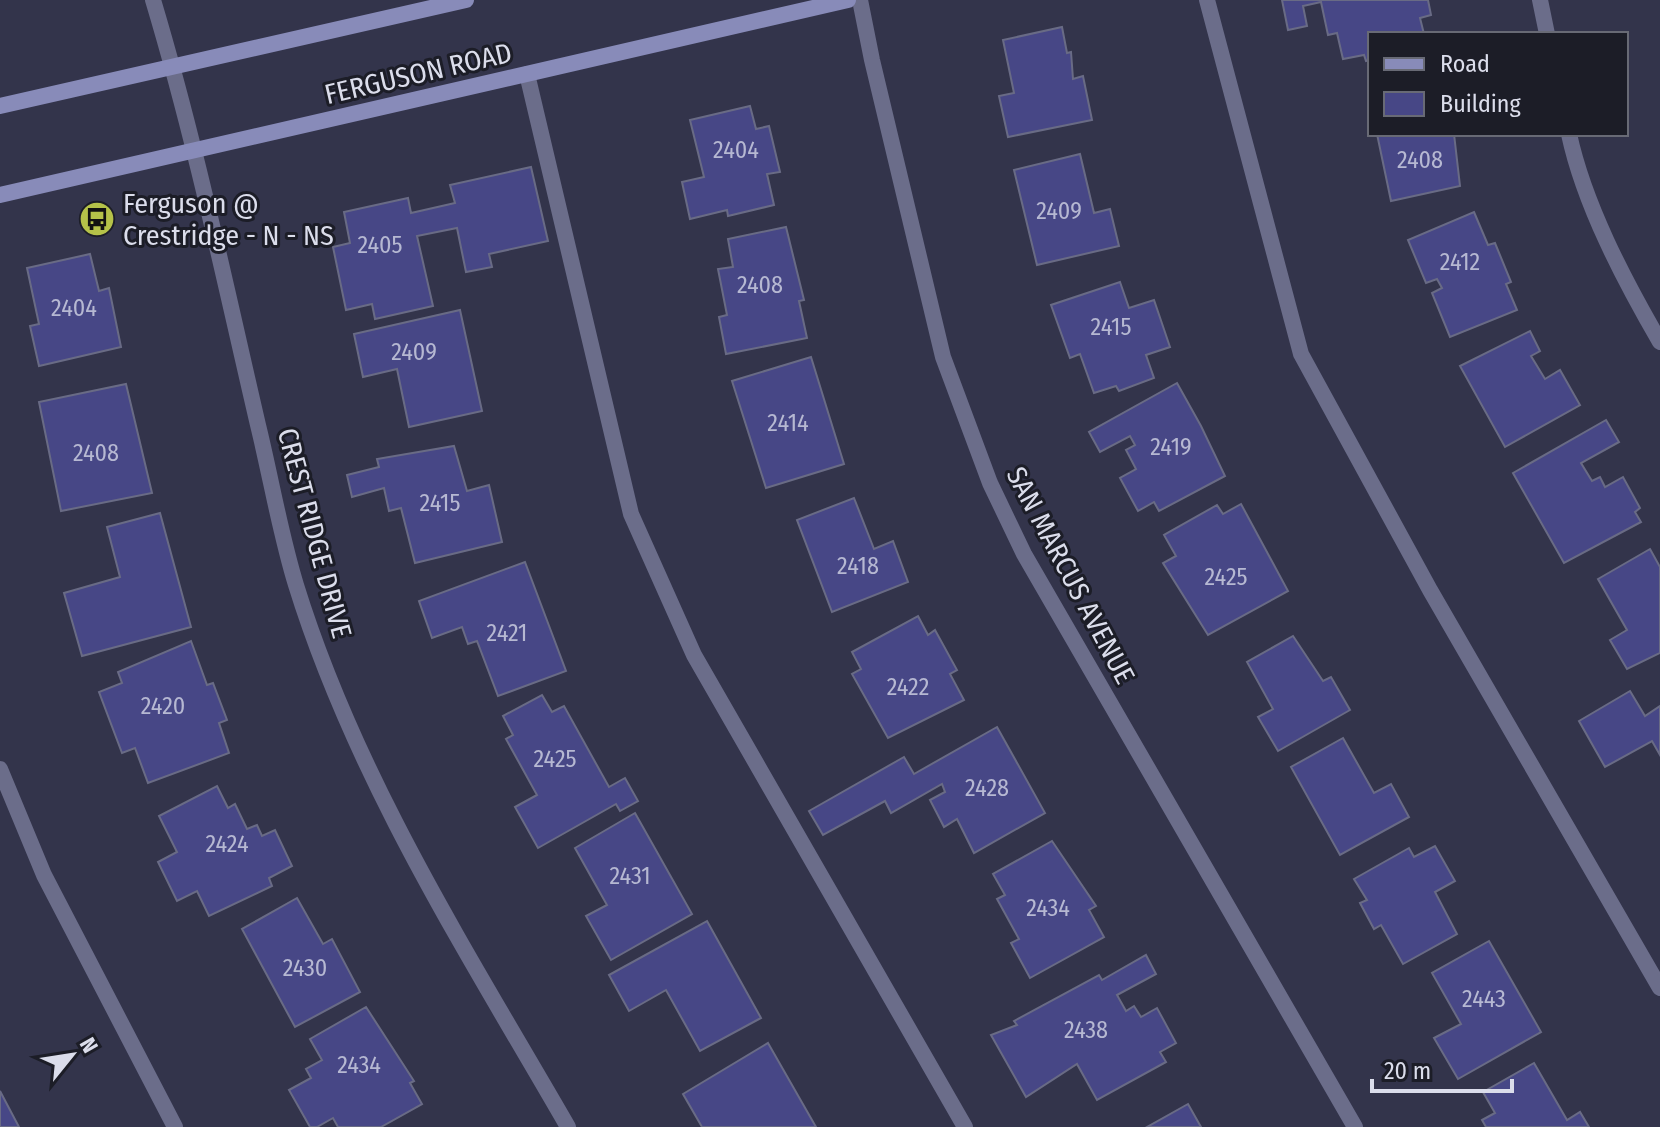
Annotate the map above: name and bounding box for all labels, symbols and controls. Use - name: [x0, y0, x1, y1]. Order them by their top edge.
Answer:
- legend: [1368, 32, 1628, 136]
- street label: FERGUSON ROAD: [321, 36, 515, 111]
- text: Road: [1440, 50, 1490, 78]
- text: Building: [1440, 90, 1522, 118]
- house number: 2404: [713, 136, 759, 164]
- house number: 2408: [1397, 146, 1443, 174]
- place label: Ferguson @ Crestridge - N - NS: [123, 187, 334, 252]
- house number: 2409: [1036, 197, 1082, 225]
- bus stop icon: Ferguson @ Crestridge - N - NS: [78, 200, 116, 238]
- house number: 2405: [357, 231, 403, 259]
- house number: 2412: [1440, 248, 1480, 276]
- house number: 2408: [737, 271, 783, 299]
- house number: 2404: [51, 294, 97, 322]
- house number: 2415: [1091, 313, 1131, 341]
- house number: 2409: [391, 338, 437, 366]
- house number: 2414: [767, 409, 809, 437]
- street label: CREST RIDGE DRIVE: [271, 425, 358, 642]
- house number: 2419: [1150, 433, 1192, 461]
- house number: 2408: [73, 439, 119, 467]
- street label: SAN MARCUS AVENUE: [999, 461, 1142, 689]
- house number: 2415: [420, 489, 460, 517]
- house number: 2418: [837, 552, 879, 580]
- house number: 2425: [1204, 563, 1248, 591]
- house number: 2421: [487, 619, 527, 647]
- house number: 2422: [887, 673, 929, 701]
- house number: 2420: [141, 692, 185, 720]
- house number: 2425: [533, 745, 577, 773]
- house number: 2428: [965, 774, 1009, 802]
- house number: 2424: [205, 830, 249, 858]
- house number: 2431: [610, 862, 651, 890]
- house number: 2434: [1026, 894, 1070, 922]
- house number: 2430: [283, 954, 327, 982]
- house number: 2443: [1462, 985, 1506, 1013]
- north arrow: [32, 1015, 112, 1095]
- house number: 2438: [1064, 1016, 1108, 1044]
- text: N: [74, 1033, 104, 1058]
- scale bar: [1372, 1043, 1512, 1093]
- house number: 2434: [337, 1051, 381, 1079]
- text: 20 m: [1384, 1057, 1431, 1085]

